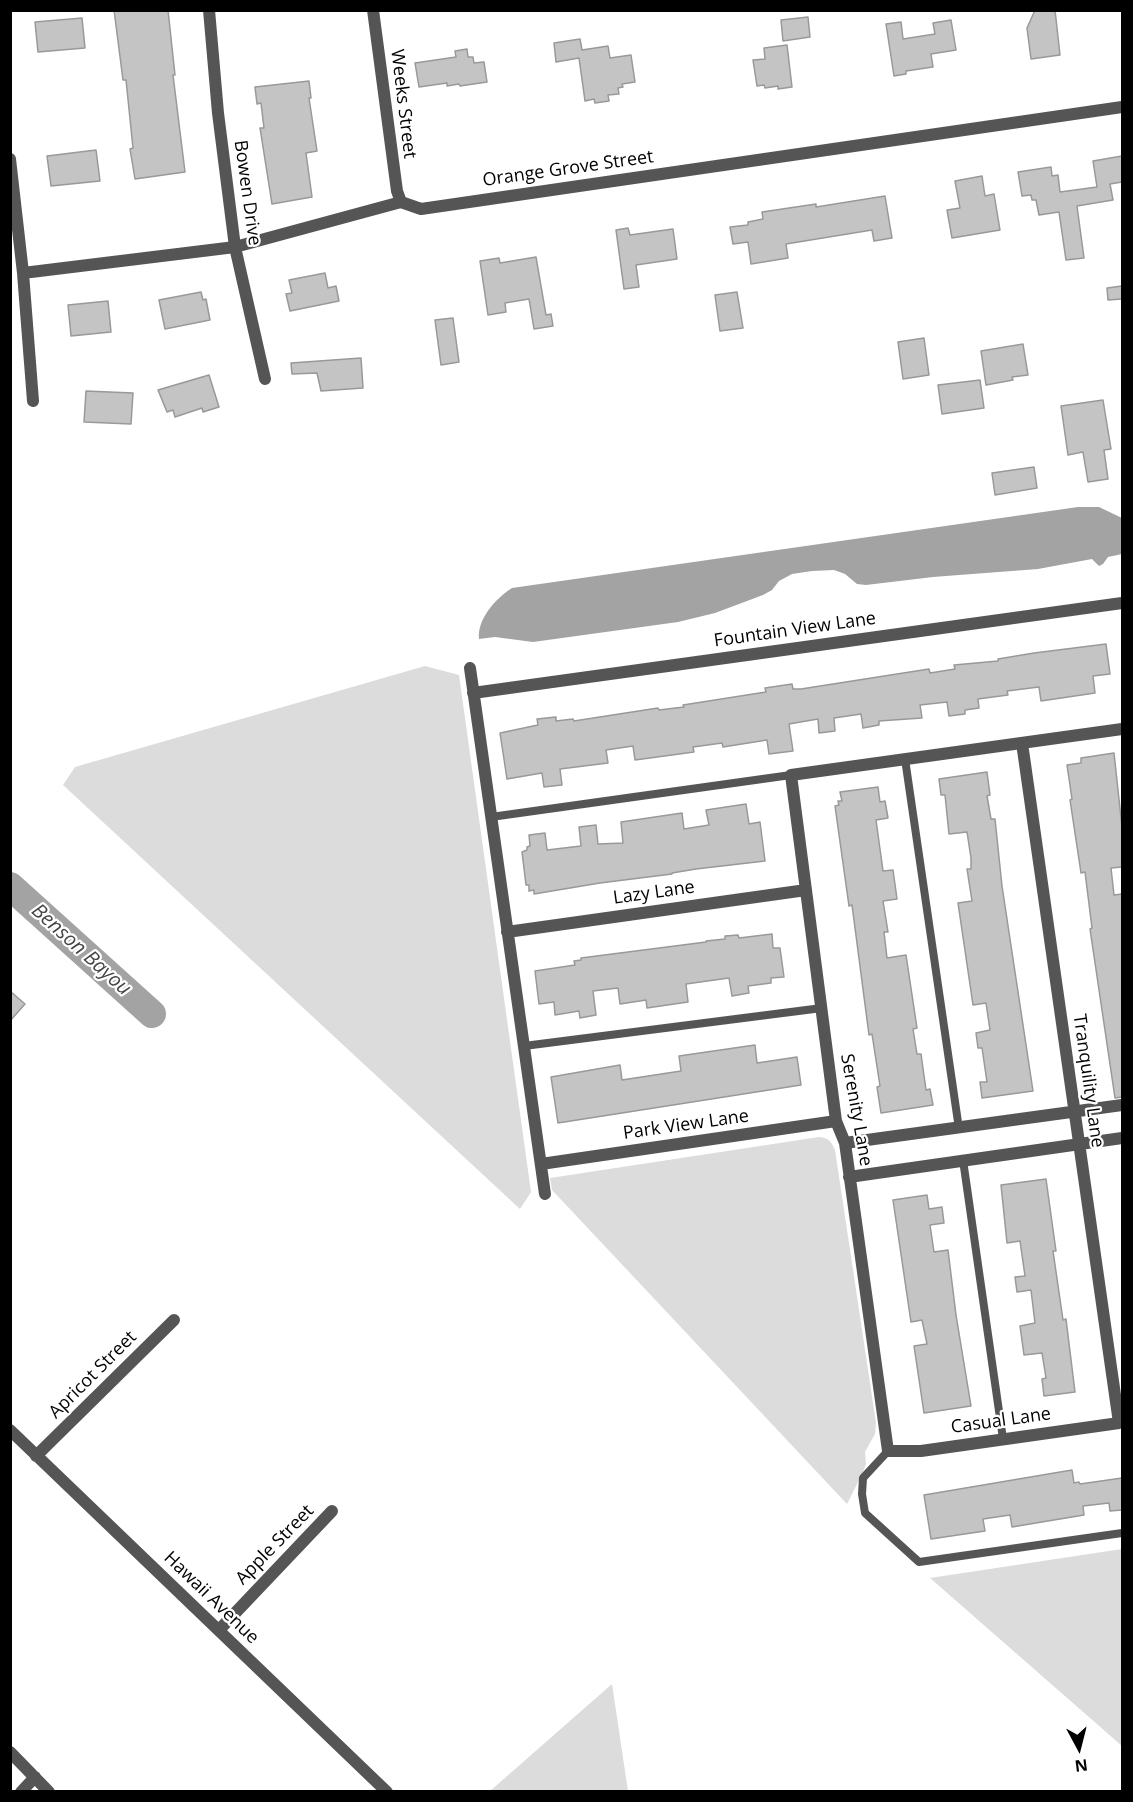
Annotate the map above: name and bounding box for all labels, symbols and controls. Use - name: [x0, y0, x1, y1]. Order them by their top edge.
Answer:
- street label: Weeks Street: [386, 48, 420, 160]
- street label: Bowen Drive: [229, 139, 265, 247]
- street label: Orange Grove Street: [481, 146, 655, 192]
- street label: Fountain View Lane: [713, 608, 877, 652]
- street label: Lazy Lane: [612, 877, 696, 909]
- water label: Benson Bayou: [26, 899, 136, 1001]
- street label: Tranquility Lane: [1068, 1013, 1108, 1149]
- street label: Serenity Lane: [835, 1052, 877, 1168]
- street label: Park View Lane: [622, 1105, 750, 1145]
- street label: Apricot Street: [45, 1327, 141, 1423]
- street label: Casual Lane: [950, 1403, 1052, 1439]
- street label: Apple Street: [231, 1500, 319, 1590]
- street label: Hawaii Avenue: [159, 1547, 263, 1649]
- north arrow: [1049, 1718, 1109, 1778]
- text: N: [1073, 1754, 1089, 1778]

